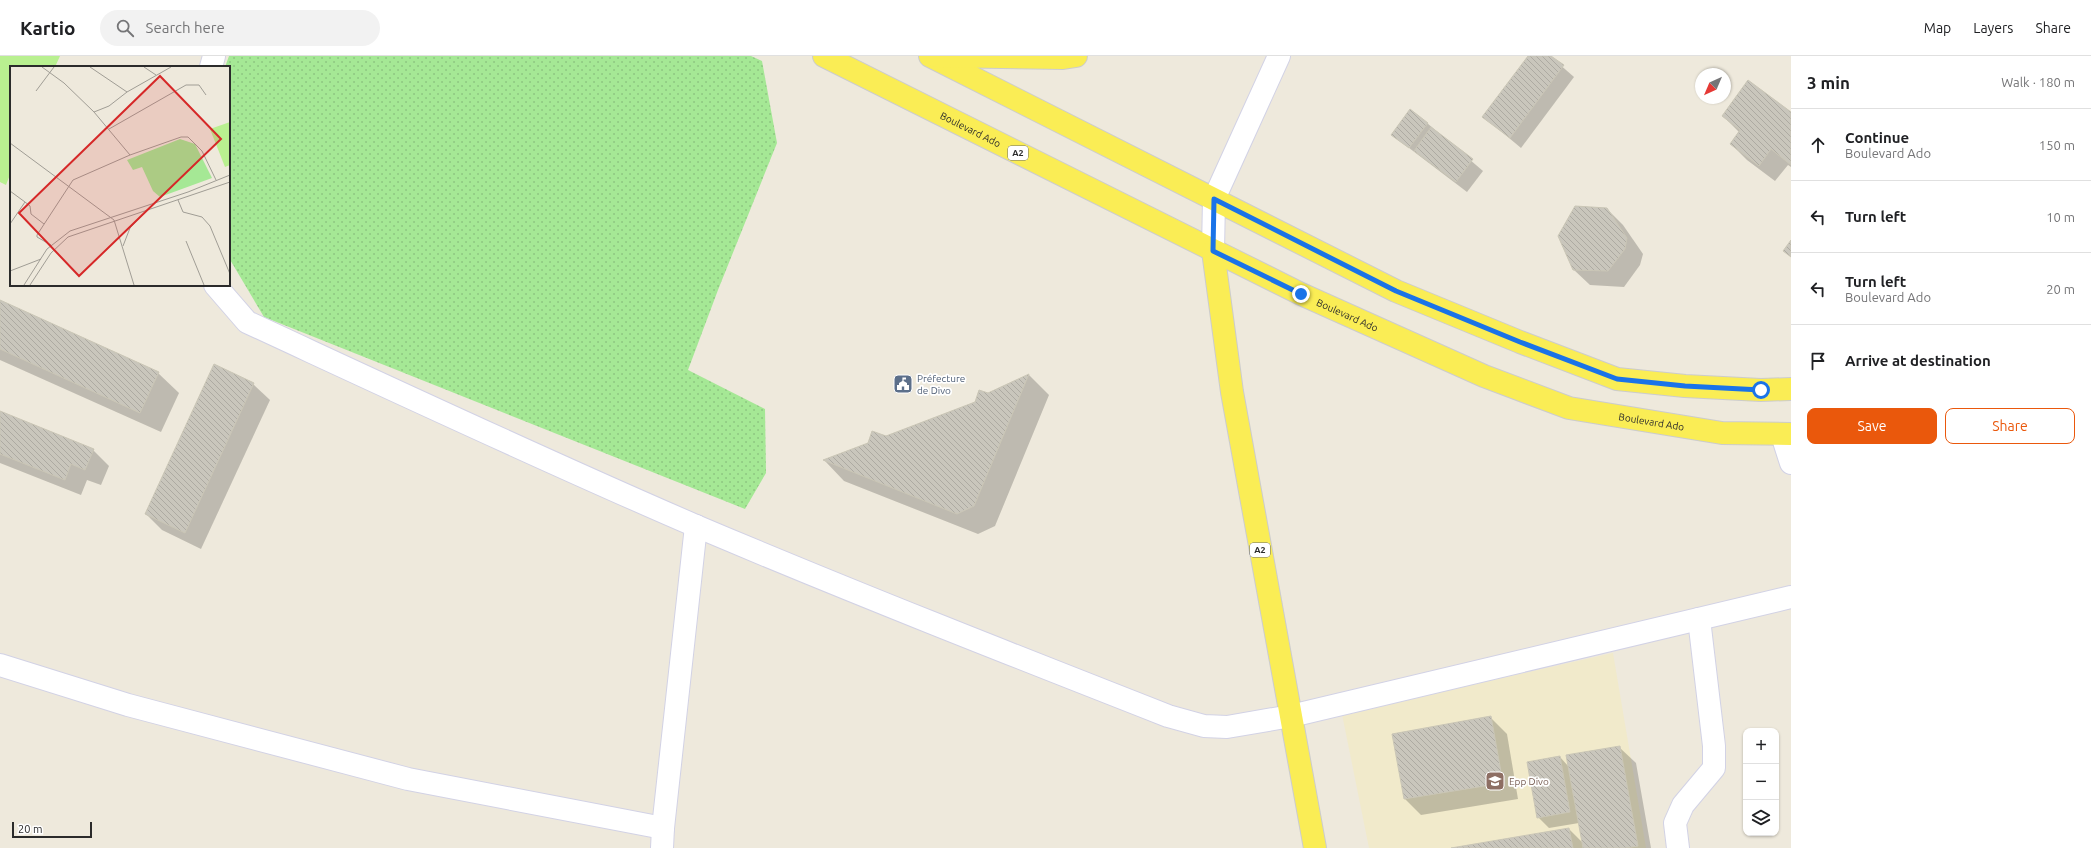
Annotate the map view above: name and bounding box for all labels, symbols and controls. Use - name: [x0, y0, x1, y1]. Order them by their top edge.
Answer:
- search box: [100, 10, 380, 46]
- text: Kartio: [20, 17, 76, 39]
- icon: search: [114, 17, 136, 39]
- text: Search here: [146, 19, 225, 36]
- text: Map: [1924, 20, 1951, 36]
- text: Layers: [1973, 20, 2013, 36]
- text: Share: [2035, 20, 2071, 36]
- inset map: [10, 66, 230, 286]
- north arrow: [1695, 68, 1731, 104]
- text: 3 min: [1807, 73, 1850, 92]
- text: Walk · 180 m: [2001, 75, 2075, 89]
- street label: Boulevard Ado: [938, 110, 1003, 149]
- text: Continue: [1845, 129, 1909, 146]
- icon: ahead: [1807, 134, 1829, 156]
- text: 150 m: [2039, 138, 2075, 152]
- road number: A2: [1008, 146, 1028, 160]
- text: Boulevard Ado: [1845, 146, 1931, 160]
- icon: left: [1807, 206, 1829, 228]
- text: Turn left: [1845, 208, 1906, 225]
- text: 10 m: [2046, 210, 2075, 224]
- text: Turn left: [1845, 273, 1906, 290]
- icon: left: [1807, 278, 1829, 300]
- text: 20 m: [2046, 282, 2075, 296]
- route end: [1292, 285, 1310, 303]
- text: Boulevard Ado: [1845, 290, 1931, 304]
- street label: Boulevard Ado: [1315, 297, 1380, 334]
- icon: arrive: [1807, 350, 1829, 372]
- text: Arrive at destination: [1845, 352, 1991, 369]
- public building icon: Préfecture de Divo: [892, 373, 914, 395]
- place label: Préfecture de Divo: [917, 373, 965, 396]
- route start: [1752, 381, 1770, 399]
- button: Save: [1807, 408, 1937, 444]
- button: Share: [1945, 408, 2075, 444]
- street label: Boulevard Ado: [1618, 411, 1685, 433]
- road number: A2: [1250, 543, 1270, 557]
- map controls: [1743, 728, 1779, 836]
- button: +: [1743, 728, 1779, 764]
- button: −: [1743, 764, 1779, 800]
- school or university icon: Epp Divo: [1484, 770, 1506, 792]
- place label: Epp Divo: [1509, 776, 1549, 787]
- button: layers: [1743, 800, 1779, 836]
- scale bar: [12, 820, 92, 839]
- text: 20 m: [18, 823, 42, 835]

